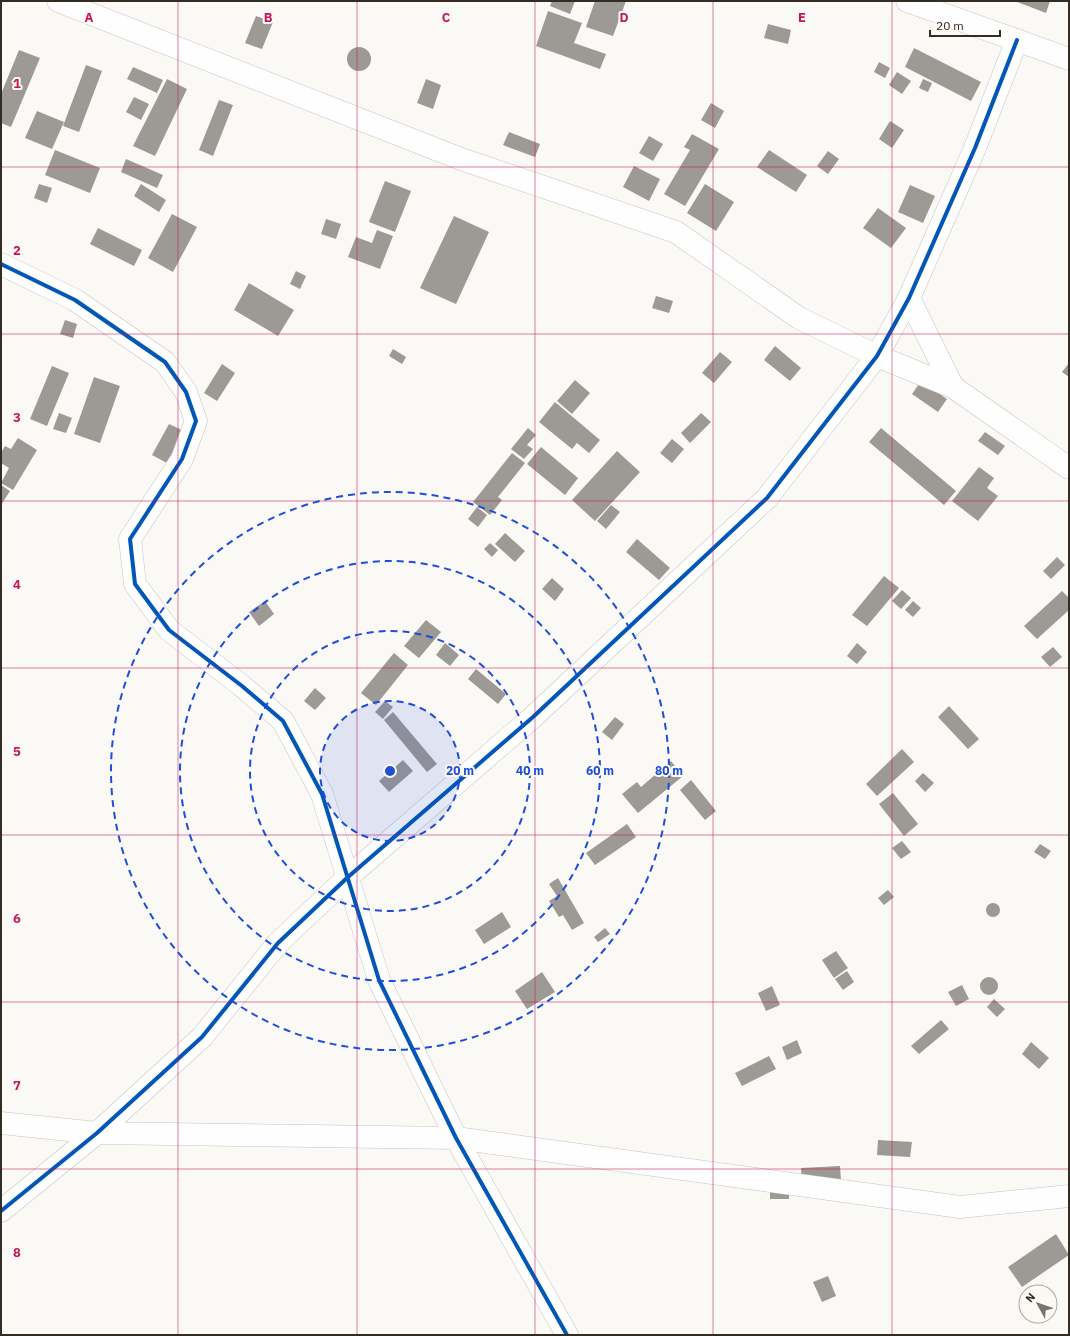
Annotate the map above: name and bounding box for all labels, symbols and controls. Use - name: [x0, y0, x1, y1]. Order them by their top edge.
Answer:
- text: A: [85, 9, 94, 26]
- text: B: [264, 9, 273, 26]
- text: C: [442, 9, 451, 26]
- text: D: [619, 9, 629, 26]
- text: E: [798, 9, 806, 26]
- scale bar: [930, 12, 1000, 38]
- text: 20 m: [936, 18, 964, 33]
- text: 1: [13, 75, 21, 92]
- text: 2: [13, 242, 21, 259]
- text: 3: [13, 409, 21, 426]
- text: 4: [13, 576, 21, 593]
- text: 5: [13, 743, 21, 760]
- text: 20 m: [446, 763, 474, 778]
- text: 40 m: [516, 763, 544, 778]
- text: 60 m: [586, 763, 614, 778]
- text: 80 m: [655, 763, 683, 778]
- centre of rings: [383, 764, 397, 778]
- text: 6: [13, 910, 21, 927]
- text: 7: [13, 1077, 21, 1094]
- text: 8: [13, 1244, 21, 1261]
- north arrow: [1018, 1284, 1058, 1324]
- text: N: [1022, 1290, 1038, 1305]

